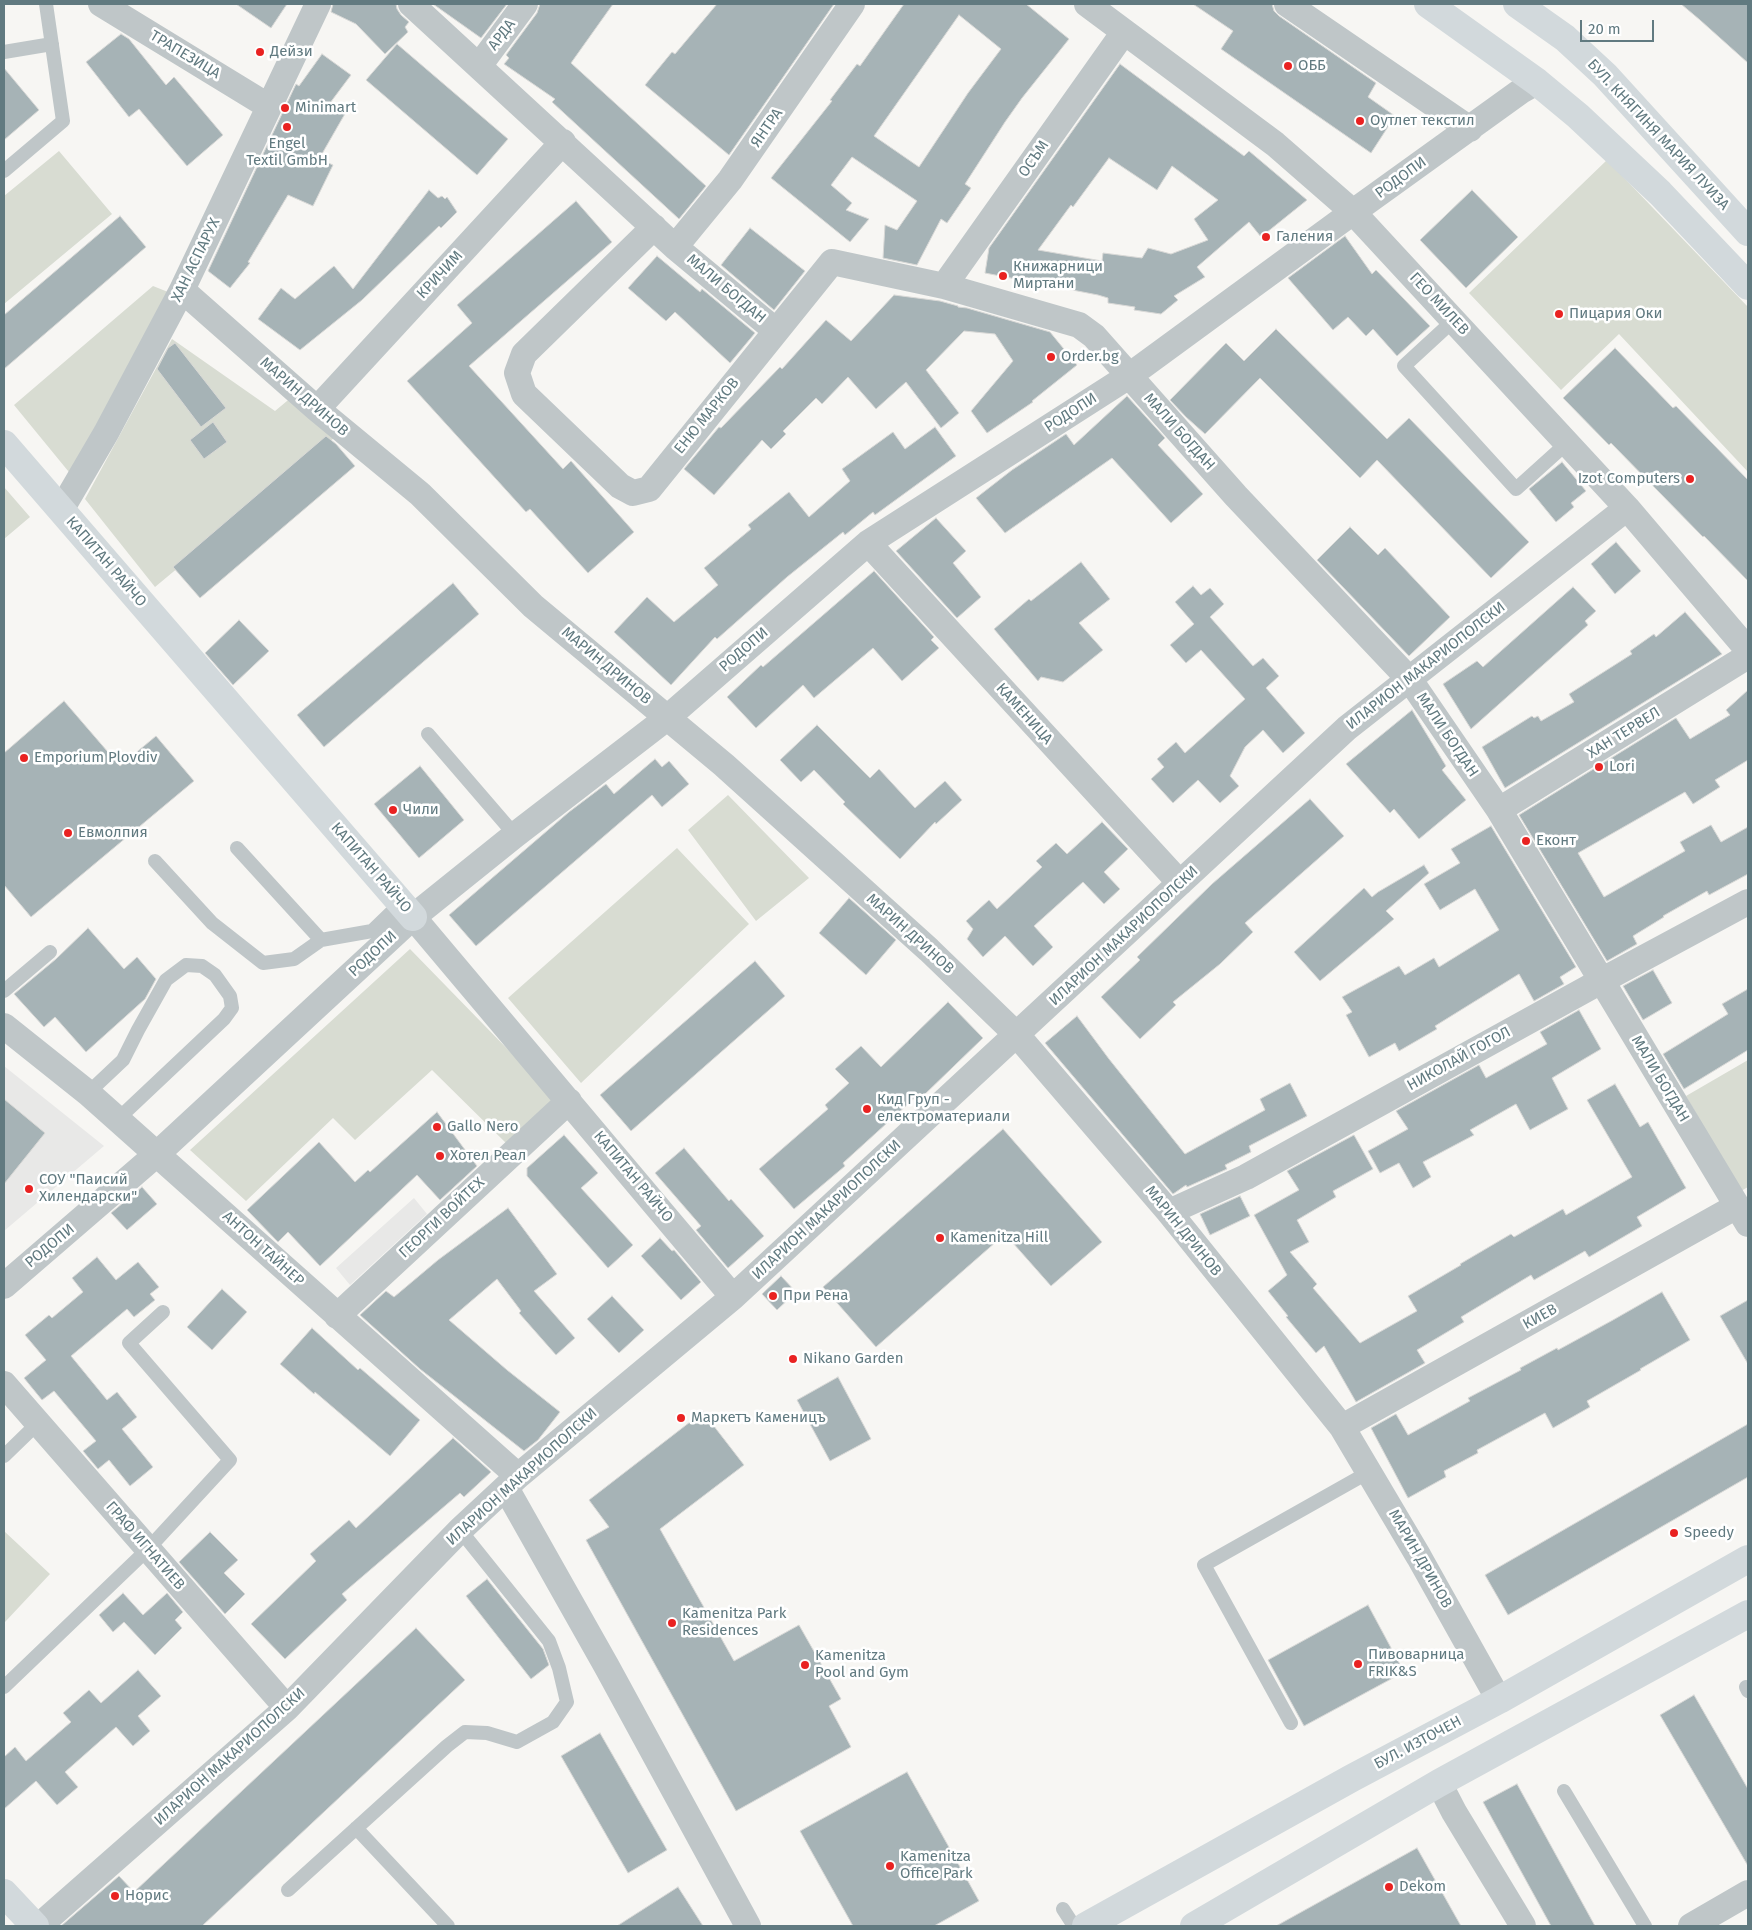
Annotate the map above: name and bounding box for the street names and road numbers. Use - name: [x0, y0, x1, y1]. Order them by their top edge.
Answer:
- street label: АРДА: [485, 16, 519, 54]
- street label: ТРАПЕЗИЦА: [147, 27, 223, 83]
- street label: БУЛ. КНЯГИНЯ МАРИЯ ЛУИЗА: [1583, 56, 1733, 214]
- street label: ЯНТРА: [747, 105, 787, 151]
- street label: ОСЪМ: [1015, 137, 1053, 181]
- street label: РОДОПИ: [1372, 153, 1430, 203]
- street label: ХАН АСПАРУХ: [168, 215, 224, 305]
- street label: КРИЧИМ: [413, 247, 467, 303]
- street label: МАЛИ БОГДАН: [683, 251, 769, 327]
- street label: ГЕО МИЛЕВ: [1406, 269, 1472, 339]
- street label: МАРИН ДРИНОВ: [256, 354, 352, 440]
- street label: ЕНЮ МАРКОВ: [671, 374, 743, 458]
- street label: РОДОПИ: [1041, 389, 1101, 437]
- street label: МАЛИ БОГДАН: [1140, 390, 1218, 474]
- street label: КАПИТАН РАЙЧО: [62, 513, 150, 611]
- street label: ИЛАРИОН МАКАРИОПОЛСКИ: [1343, 598, 1509, 734]
- street label: МАРИН ДРИНОВ: [558, 623, 654, 709]
- street label: РОДОПИ: [716, 624, 772, 676]
- street label: КАМЕНИЦА: [992, 680, 1056, 748]
- street label: МАЛИ БОГДАН: [1412, 689, 1482, 781]
- street label: ХАН ТЕРВЕЛ: [1584, 704, 1664, 762]
- street label: КАПИТАН РАЙЧО: [327, 819, 415, 917]
- street label: ИЛАРИОН МАКАРИОПОЛСКИ: [1046, 862, 1202, 1010]
- street label: МАРИН ДРИНОВ: [863, 890, 957, 978]
- street label: РОДОПИ: [345, 927, 401, 981]
- street label: НИКОЛАЙ ГОГОЛ: [1404, 1023, 1514, 1095]
- street label: МАЛИ БОГДАН: [1627, 1033, 1693, 1125]
- street label: КАПИТАН РАЙЧО: [590, 1128, 676, 1226]
- street label: ИЛАРИОН МАКАРИОПОЛСКИ: [749, 1136, 905, 1284]
- street label: ГЕОРГИ ВОЙТЕХ: [396, 1174, 488, 1262]
- street label: МАРИН ДРИНОВ: [1141, 1182, 1225, 1280]
- street label: АНТОН ТАЙНЕР: [219, 1208, 307, 1290]
- street label: РОДОПИ: [22, 1220, 78, 1272]
- street label: КИЕВ: [1520, 1300, 1560, 1334]
- street label: ИЛАРИОН МАКАРИОПОЛСКИ: [443, 1404, 601, 1550]
- street label: ГРАФ ИГНАТИЕВ: [102, 1498, 188, 1594]
- street label: МАРИН ДРИНОВ: [1384, 1506, 1456, 1612]
- street label: ИЛАРИОН МАКАРИОПОЛСКИ: [151, 1684, 309, 1830]
- street label: БУЛ. ИЗТОЧЕН: [1371, 1712, 1465, 1774]

